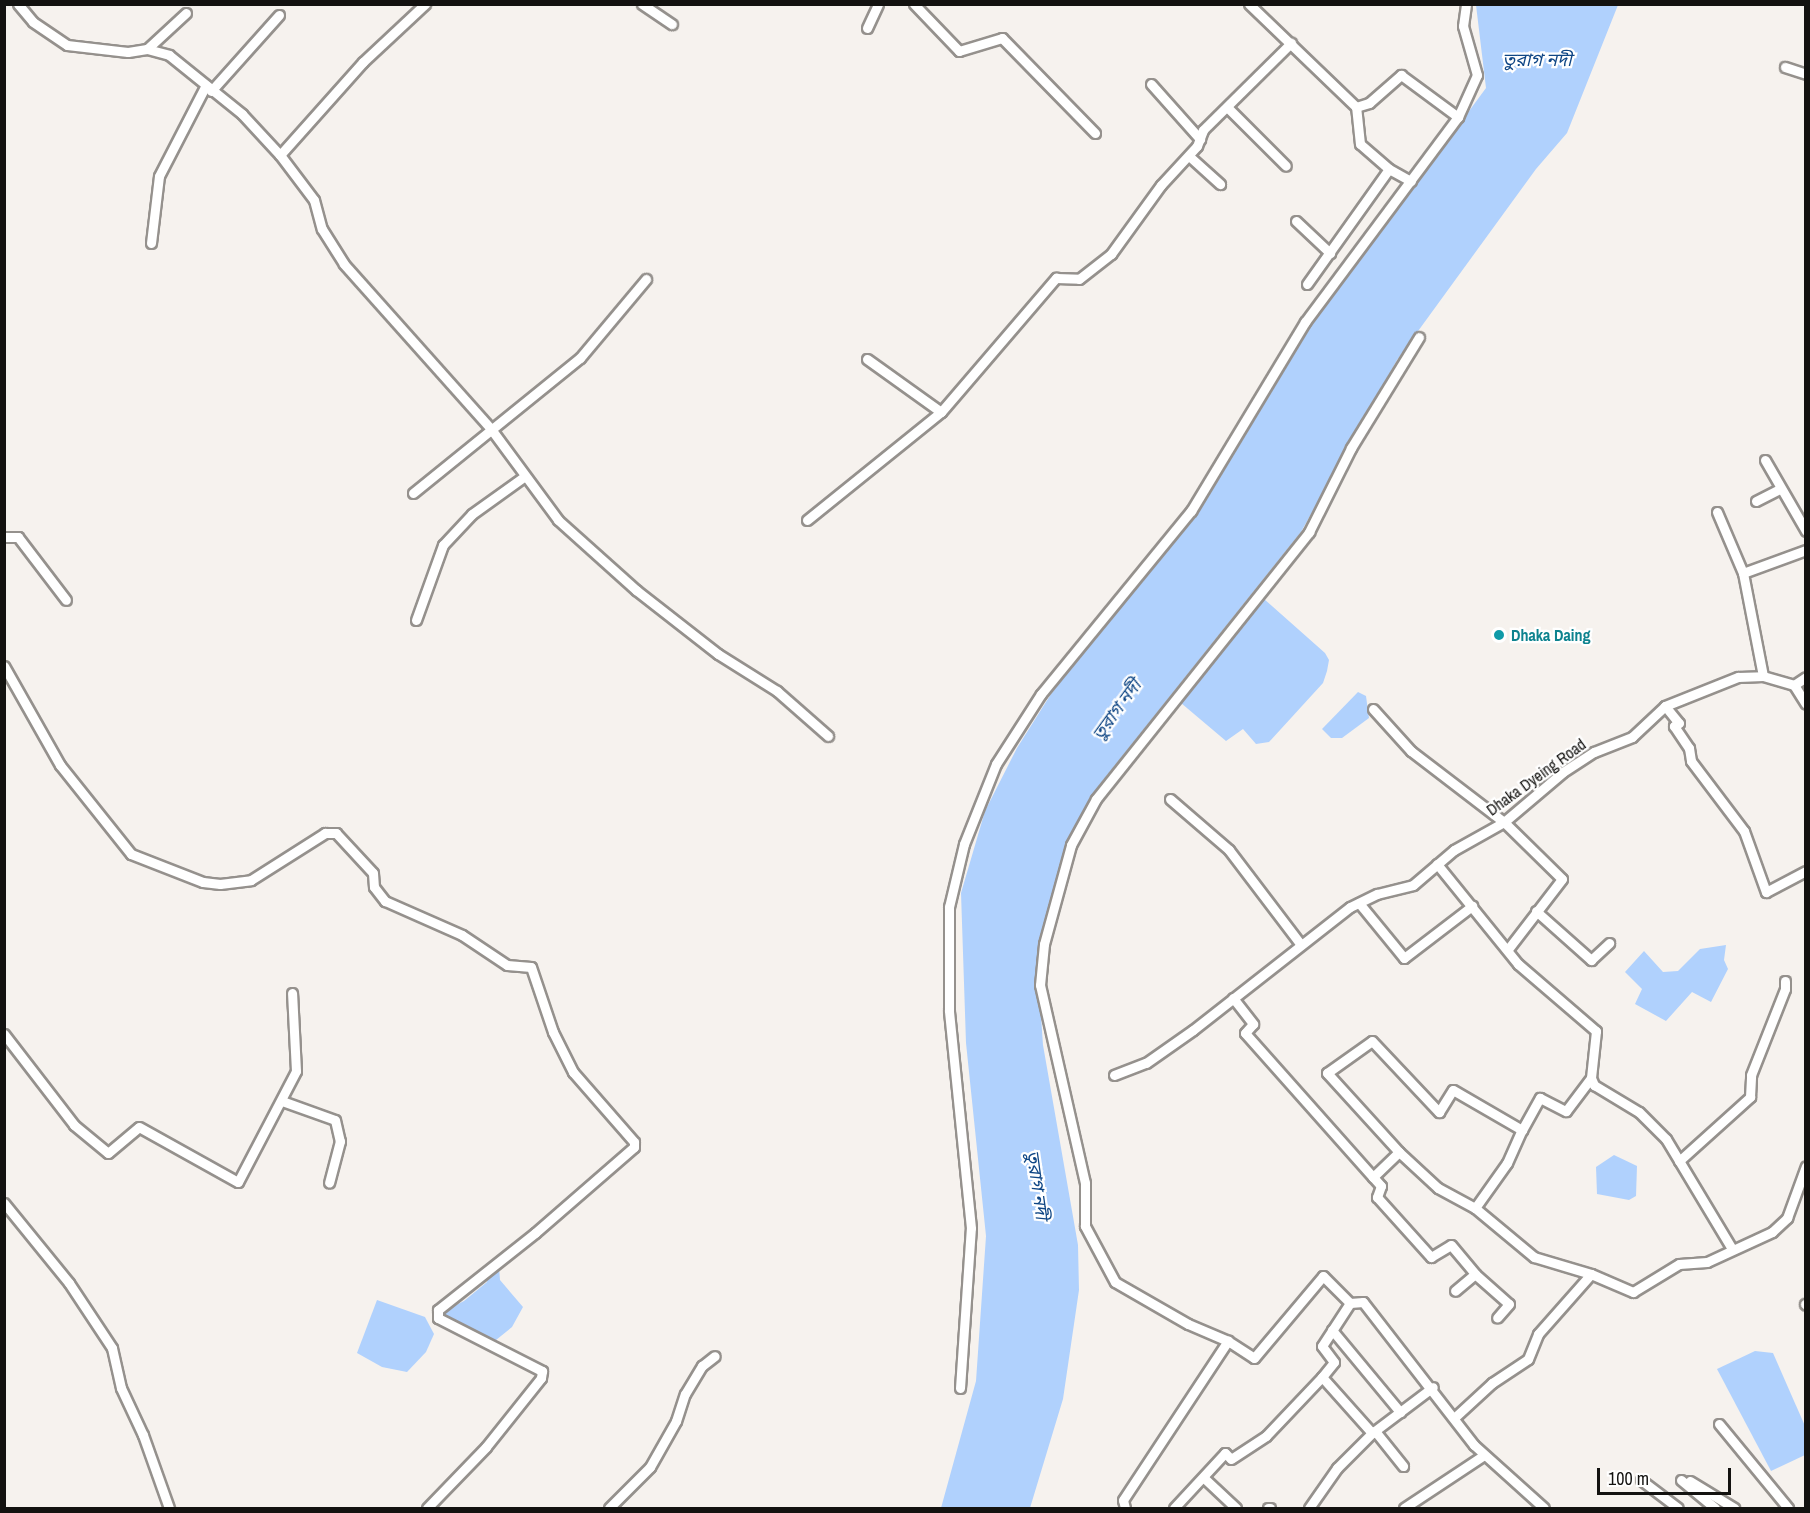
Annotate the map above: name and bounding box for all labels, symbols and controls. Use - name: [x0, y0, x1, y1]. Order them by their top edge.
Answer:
- water label: তুরাগ নদী: [1502, 49, 1572, 71]
- place label: Dhaka Daing: [1511, 625, 1590, 645]
- marker: Dhaka Daing: [1492, 628, 1506, 642]
- water label: তুরাগ নদী: [1088, 676, 1146, 744]
- street label: Dhaka Dyeing Road: [1483, 735, 1589, 819]
- water label: তুরাগ নদী: [1021, 1149, 1053, 1221]
- scale bar: [1600, 1456, 1734, 1494]
- text: 100 m: [1608, 1466, 1649, 1491]

